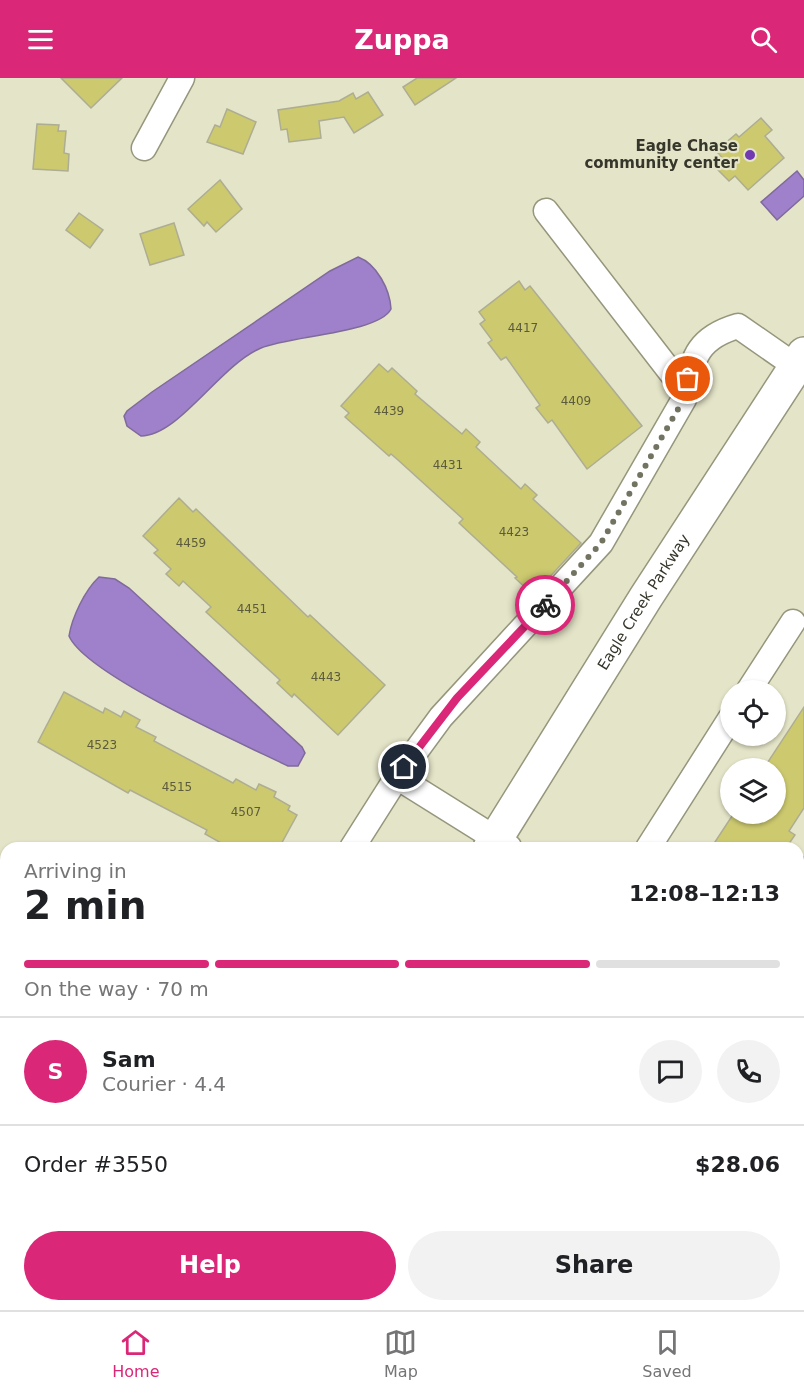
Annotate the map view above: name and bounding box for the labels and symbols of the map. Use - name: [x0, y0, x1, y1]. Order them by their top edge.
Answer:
- place label: Eagle Chase community center: [584, 137, 739, 172]
- marker: Eagle Chase community center: [743, 148, 757, 162]
- house number: 4417: [508, 321, 538, 335]
- pin: [662, 353, 713, 404]
- house number: 4409: [561, 394, 591, 408]
- house number: 4439: [374, 404, 404, 418]
- house number: 4431: [433, 458, 463, 472]
- house number: 4423: [499, 525, 529, 539]
- street label: Eagle Creek Parkway: [594, 531, 694, 673]
- house number: 4459: [176, 536, 206, 550]
- courier: [515, 575, 575, 635]
- house number: 4451: [237, 602, 267, 616]
- house number: 4443: [311, 670, 341, 684]
- house number: 4523: [87, 738, 117, 752]
- pin: [378, 741, 429, 792]
- house number: 4515: [162, 780, 192, 794]
- house number: 4507: [231, 805, 261, 819]

